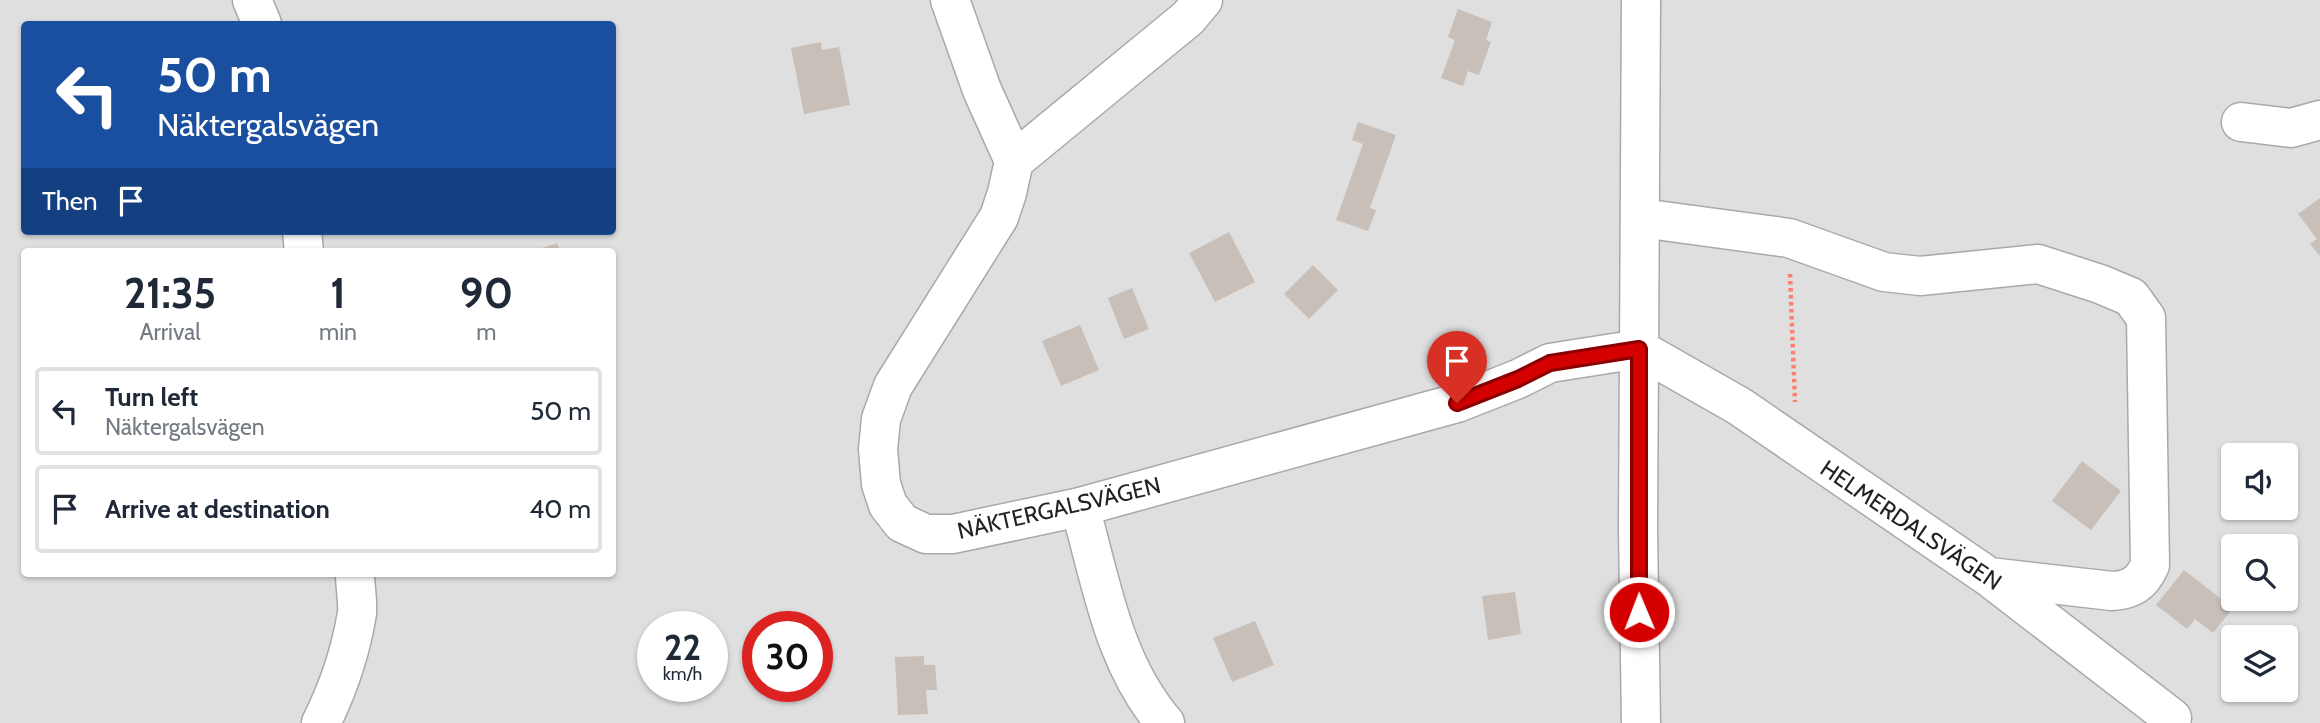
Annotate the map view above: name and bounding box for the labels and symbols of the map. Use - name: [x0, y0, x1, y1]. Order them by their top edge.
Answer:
- pin: [1427, 331, 1487, 403]
- street label: HELMERDALSVÄGEN: [1815, 454, 2007, 596]
- street label: NÄKTERGALSVÄGEN: [954, 471, 1164, 545]
- position arrow: [1602, 575, 1676, 649]
- speed limit sign: 30: [742, 611, 833, 702]

